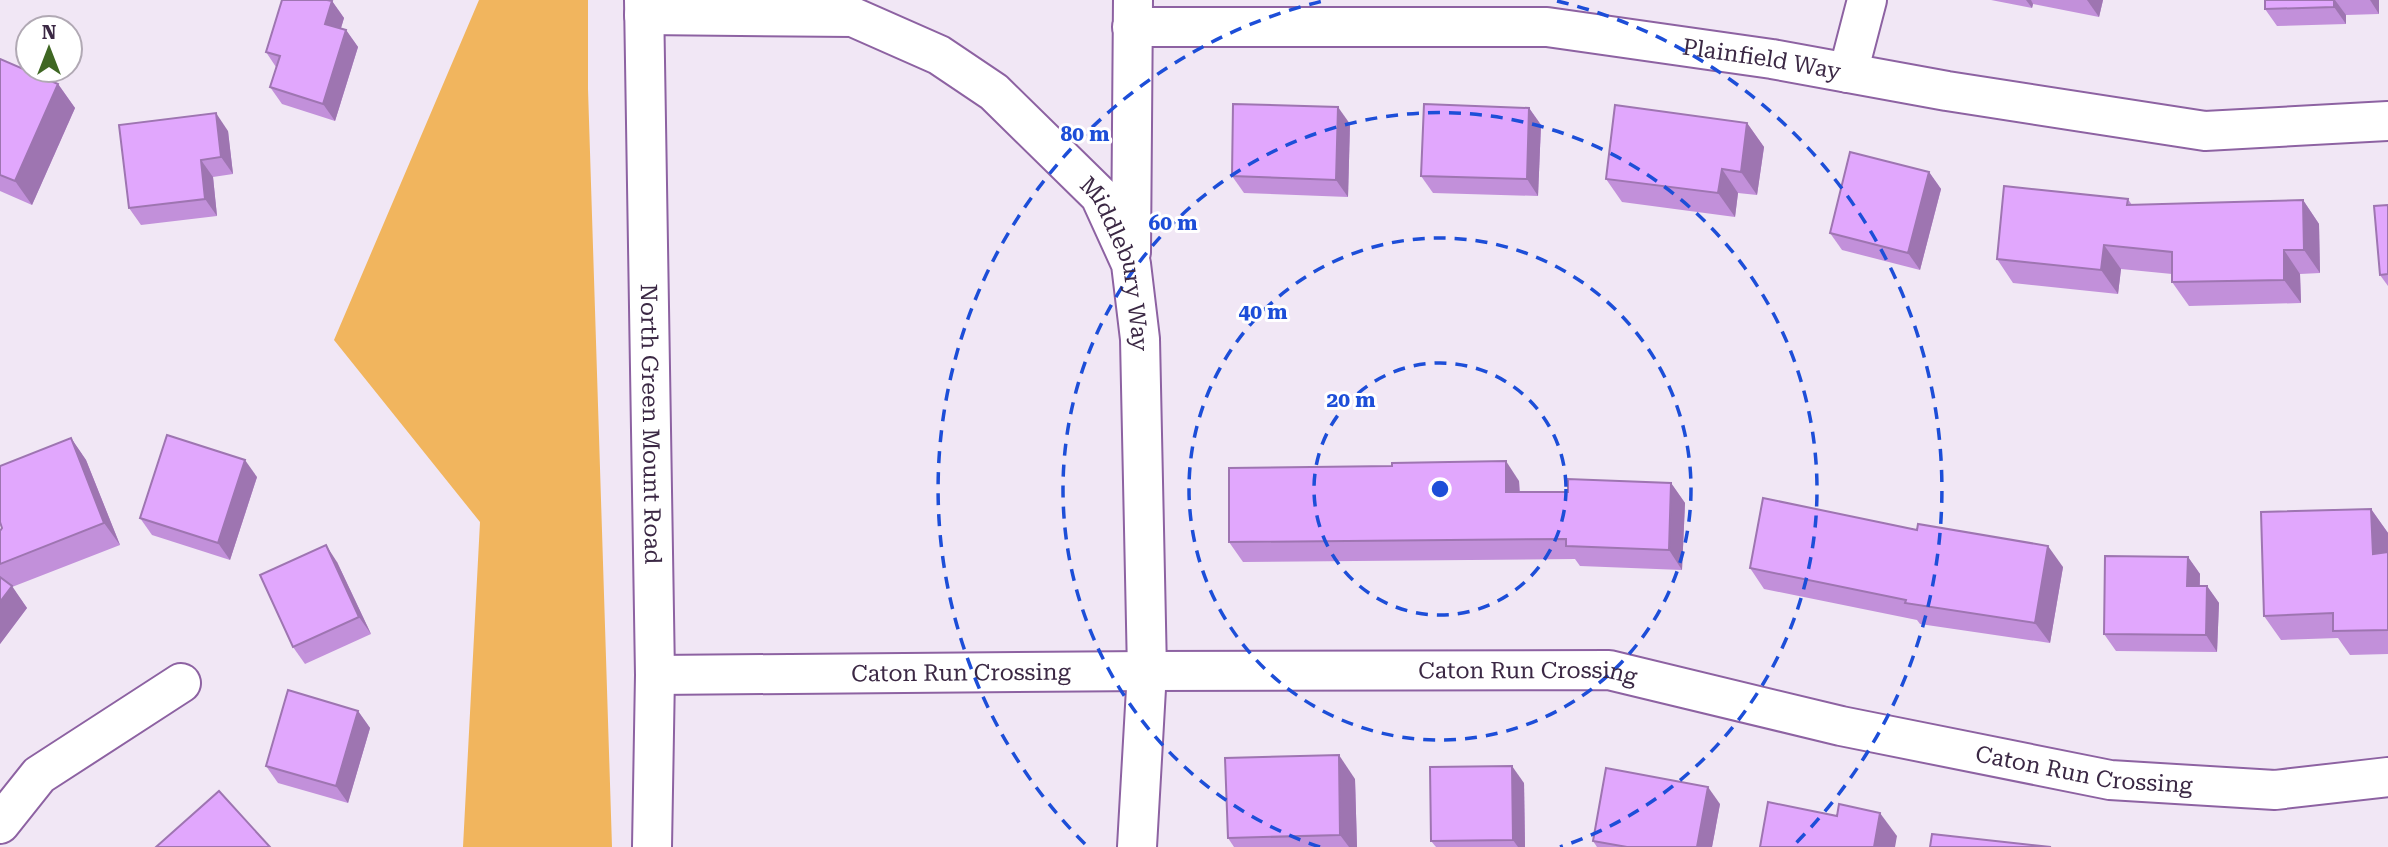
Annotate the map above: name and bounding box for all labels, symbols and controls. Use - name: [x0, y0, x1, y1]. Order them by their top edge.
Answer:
- north arrow: [14, 14, 84, 84]
- text: N: [42, 21, 57, 44]
- street label: Plainfield Way: [1681, 33, 1843, 85]
- text: 80 m: [1060, 122, 1110, 146]
- street label: Middlebury Way: [1074, 171, 1153, 352]
- text: 60 m: [1148, 211, 1198, 235]
- street label: North Green Mount Road: [635, 283, 666, 565]
- text: 40 m: [1238, 300, 1288, 324]
- text: 20 m: [1326, 388, 1376, 412]
- centre of rings: [1428, 477, 1452, 501]
- street label: Caton Run Crossing: [1418, 657, 1640, 690]
- street label: Caton Run Crossing: [851, 659, 1071, 687]
- street label: Caton Run Crossing: [1973, 740, 2193, 799]

